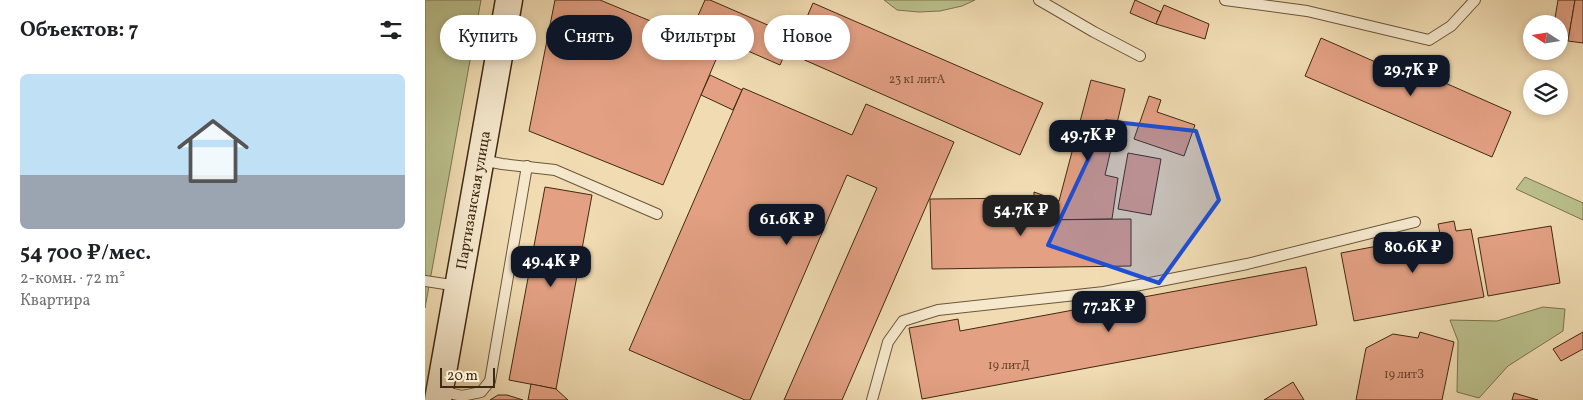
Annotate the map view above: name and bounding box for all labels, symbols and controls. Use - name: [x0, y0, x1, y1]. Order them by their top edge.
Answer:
- chip: Купить: [440, 15, 536, 60]
- chip: Снять: [546, 15, 632, 60]
- chip: Фильтры: [642, 15, 754, 60]
- chip: Новое: [764, 15, 850, 60]
- north arrow: [1523, 15, 1567, 60]
- map controls: [1523, 15, 1568, 115]
- text: Объектов: 7: [20, 16, 139, 45]
- icon: filters: [377, 16, 405, 44]
- pin: 29.7K ₽: [1365, 54, 1457, 97]
- text: 29.7K ₽: [1384, 60, 1438, 82]
- button: layers: [1523, 70, 1568, 115]
- house number: 23 к1 литА: [889, 72, 946, 88]
- icon: home: [168, 106, 258, 196]
- pin: 49.7K ₽: [1042, 120, 1134, 162]
- text: 49.7K ₽: [1060, 125, 1116, 147]
- street label: Партизанская улица: [452, 129, 497, 271]
- pin: 54.7K ₽: [975, 194, 1067, 237]
- text: 54.7K ₽: [994, 200, 1048, 222]
- pin: 61.6K ₽: [741, 204, 833, 246]
- text: 61.6K ₽: [760, 209, 814, 231]
- pin: 80.6K ₽: [1367, 232, 1459, 274]
- text: 80.6K ₽: [1384, 237, 1442, 259]
- text: 54 700 ₽/мес.: [20, 239, 151, 268]
- pin: 49.4K ₽: [505, 246, 597, 288]
- text: 49.4K ₽: [522, 251, 580, 273]
- text: 2-комн. · 72 m²: [20, 268, 125, 290]
- text: Квартира: [20, 290, 90, 312]
- pin: 77.2K ₽: [1063, 290, 1155, 333]
- text: 77.2K ₽: [1083, 296, 1135, 318]
- house number: 19 литД: [988, 358, 1030, 374]
- scale bar: [440, 365, 495, 388]
- text: 20 m: [447, 367, 478, 386]
- house number: 19 литЗ: [1384, 367, 1424, 383]

